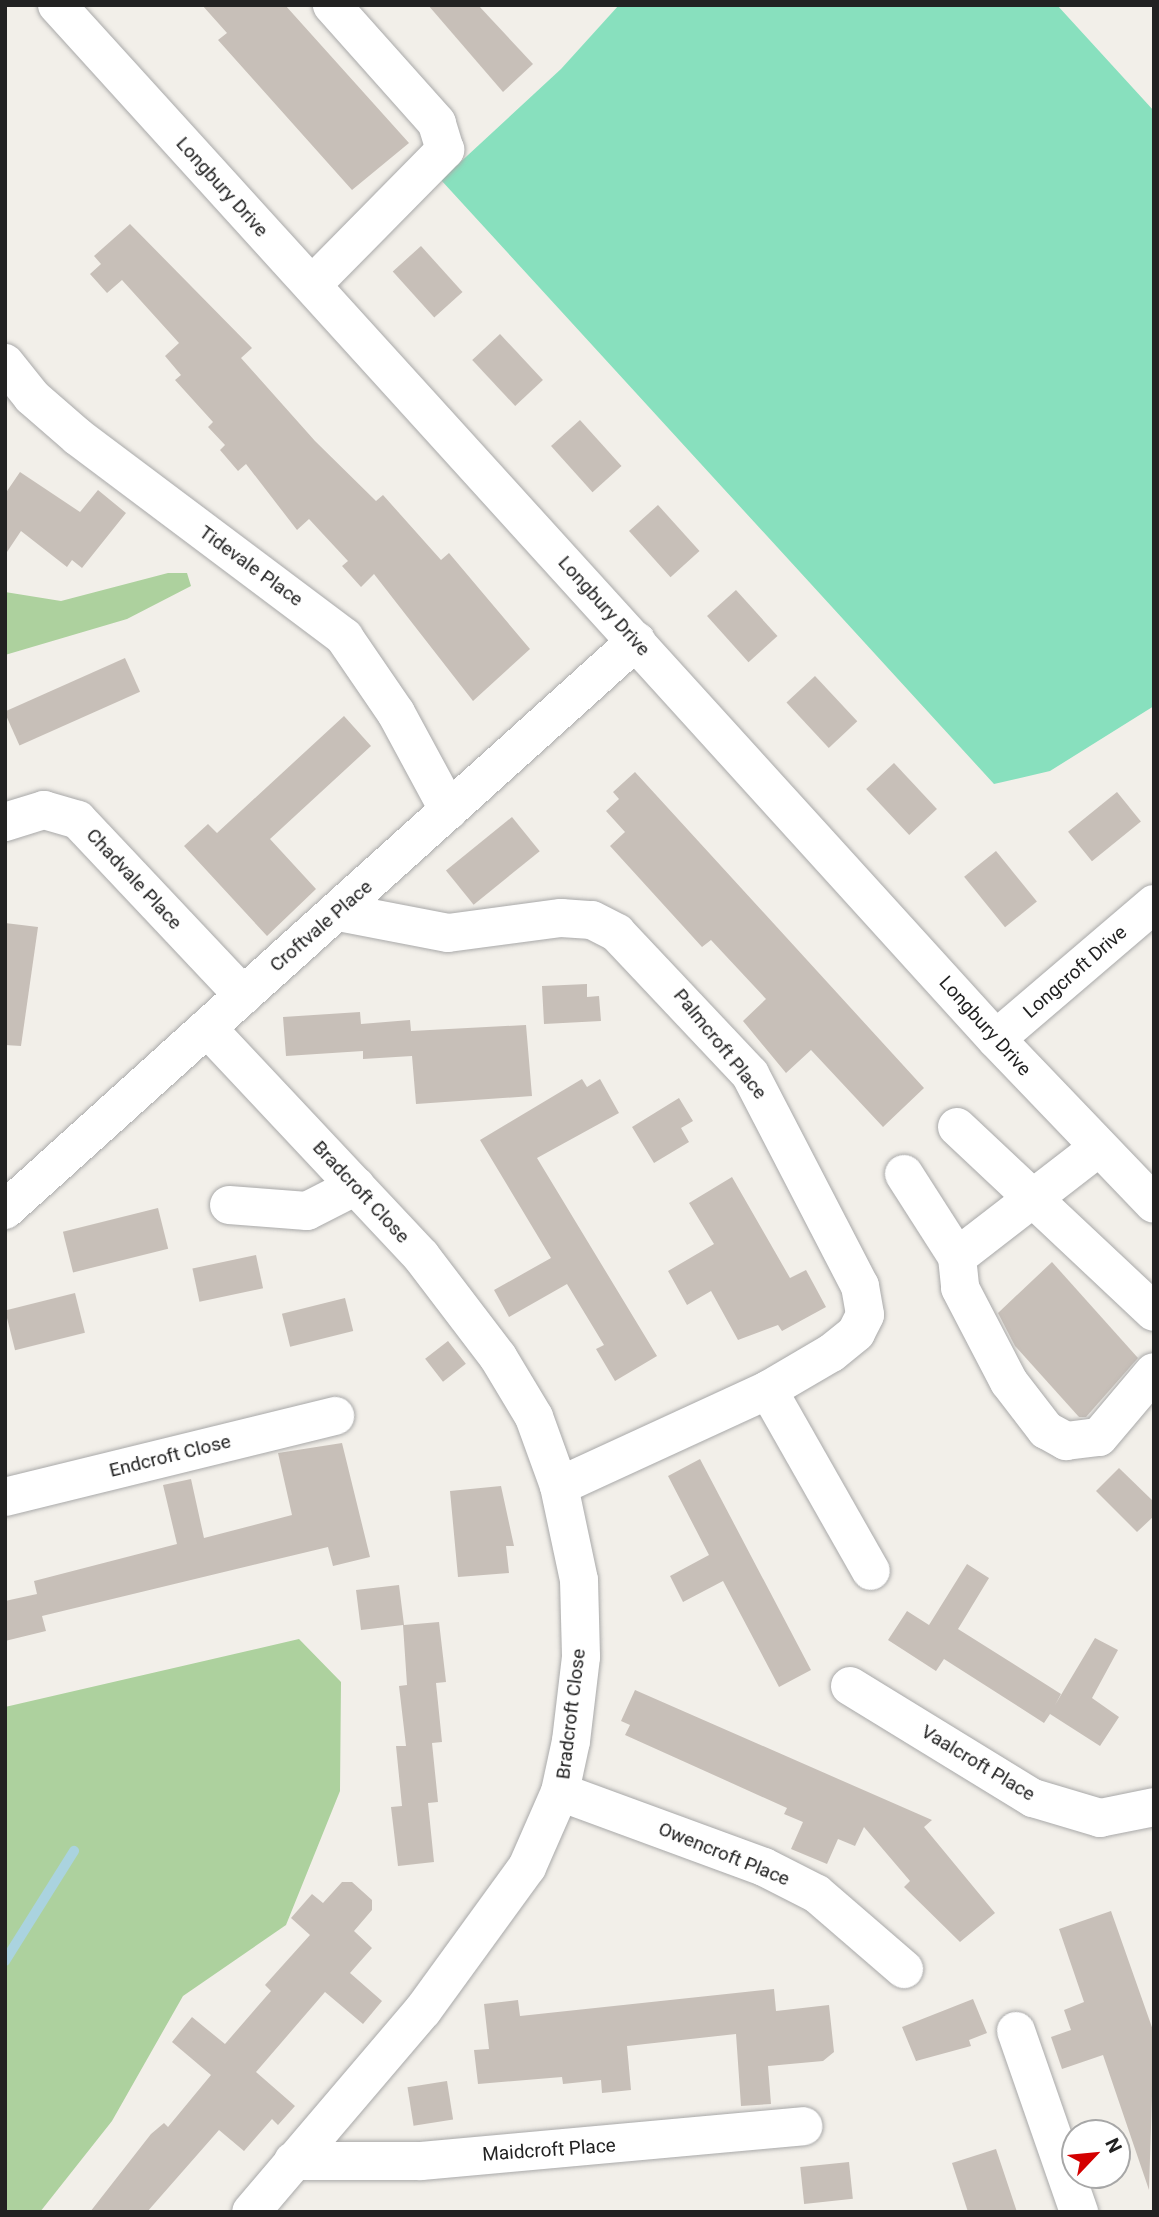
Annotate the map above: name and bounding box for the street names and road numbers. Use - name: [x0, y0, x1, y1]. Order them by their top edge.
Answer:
- street label: Longbury Drive: [171, 132, 273, 242]
- street label: Tidevale Place: [195, 521, 307, 611]
- street label: Longbury Drive: [553, 551, 655, 661]
- street label: Chadvale Place: [81, 824, 187, 934]
- street label: Croftvale Place: [265, 875, 377, 977]
- street label: Longcroft Drive: [1019, 921, 1131, 1023]
- street label: Longbury Drive: [934, 971, 1036, 1081]
- street label: Palmcroft Place: [669, 984, 771, 1104]
- street label: Bradcroft Close: [308, 1136, 414, 1248]
- street label: Endcroft Close: [107, 1430, 233, 1482]
- street label: Bradcroft Close: [552, 1647, 590, 1781]
- street label: Vaalcroft Place: [917, 1720, 1039, 1806]
- street label: Owencroft Place: [655, 1817, 793, 1891]
- street label: Maidcroft Place: [481, 2134, 617, 2166]

